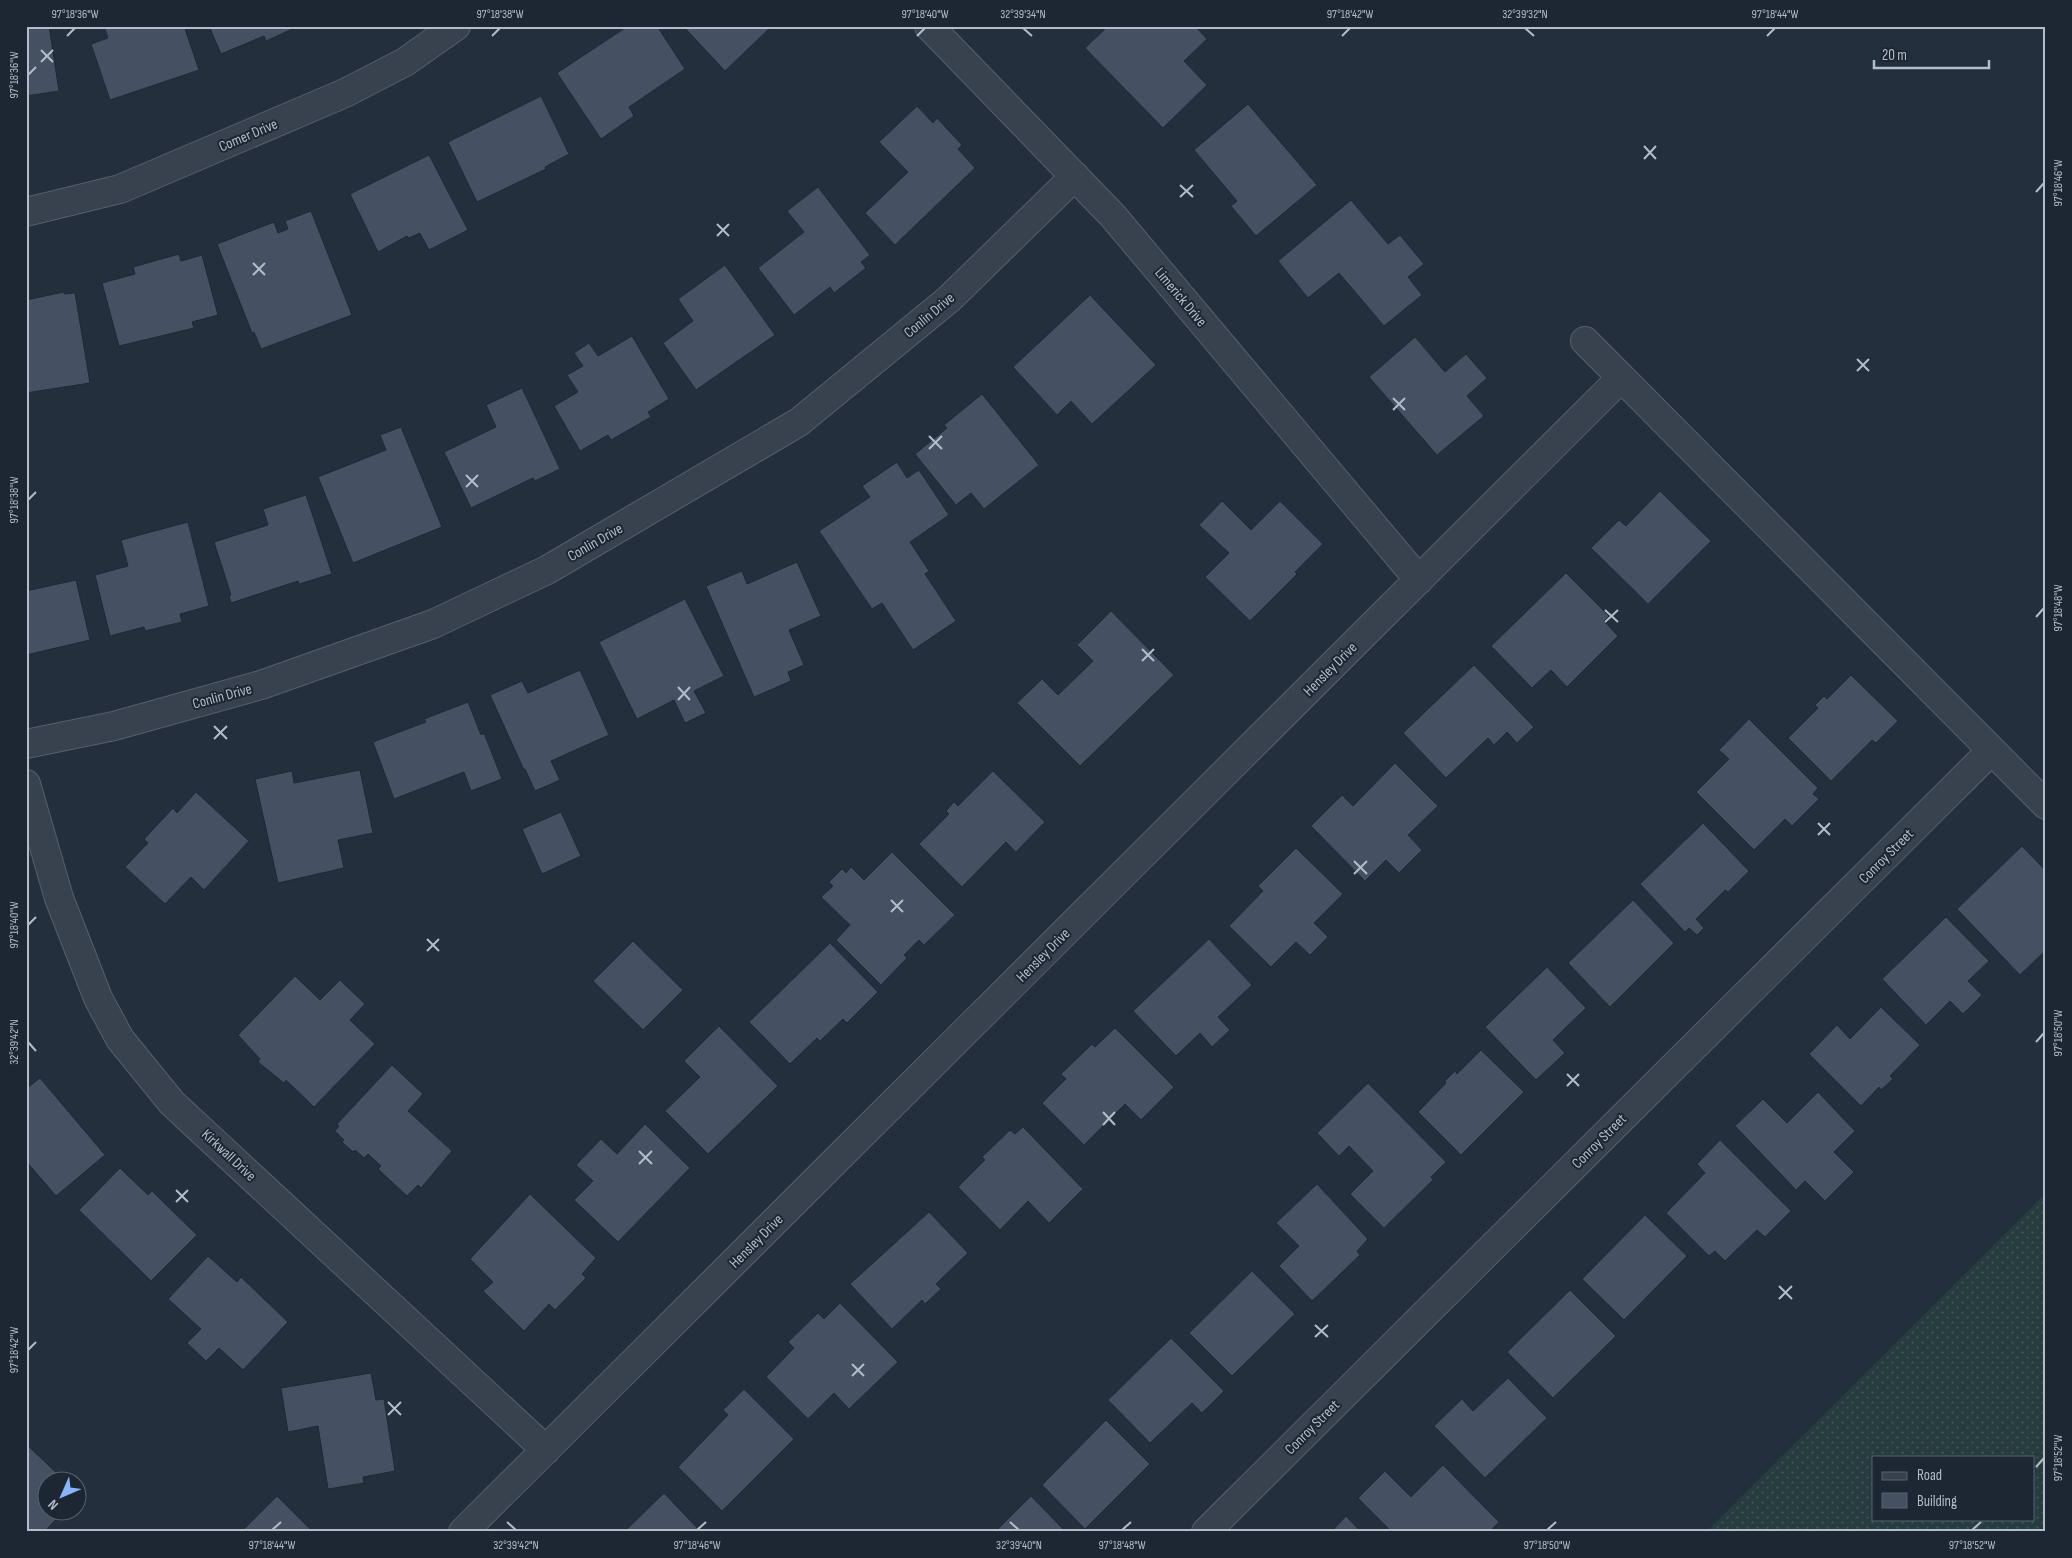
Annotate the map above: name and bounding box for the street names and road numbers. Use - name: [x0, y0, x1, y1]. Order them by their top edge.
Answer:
- street label: Comer Drive: [216, 115, 280, 156]
- street label: Limerick Drive: [1150, 264, 1211, 331]
- street label: Conlin Drive: [900, 289, 959, 342]
- street label: Conlin Drive: [564, 519, 626, 566]
- street label: Hensley Drive: [1299, 638, 1361, 700]
- street label: Conlin Drive: [190, 679, 254, 714]
- street label: Conroy Street: [1855, 825, 1918, 888]
- street label: Hensley Drive: [1012, 924, 1074, 986]
- street label: Conroy Street: [1568, 1110, 1631, 1173]
- street label: Kirkwall Drive: [197, 1125, 260, 1185]
- street label: Hensley Drive: [725, 1210, 787, 1272]
- street label: Conroy Street: [1281, 1396, 1344, 1459]

